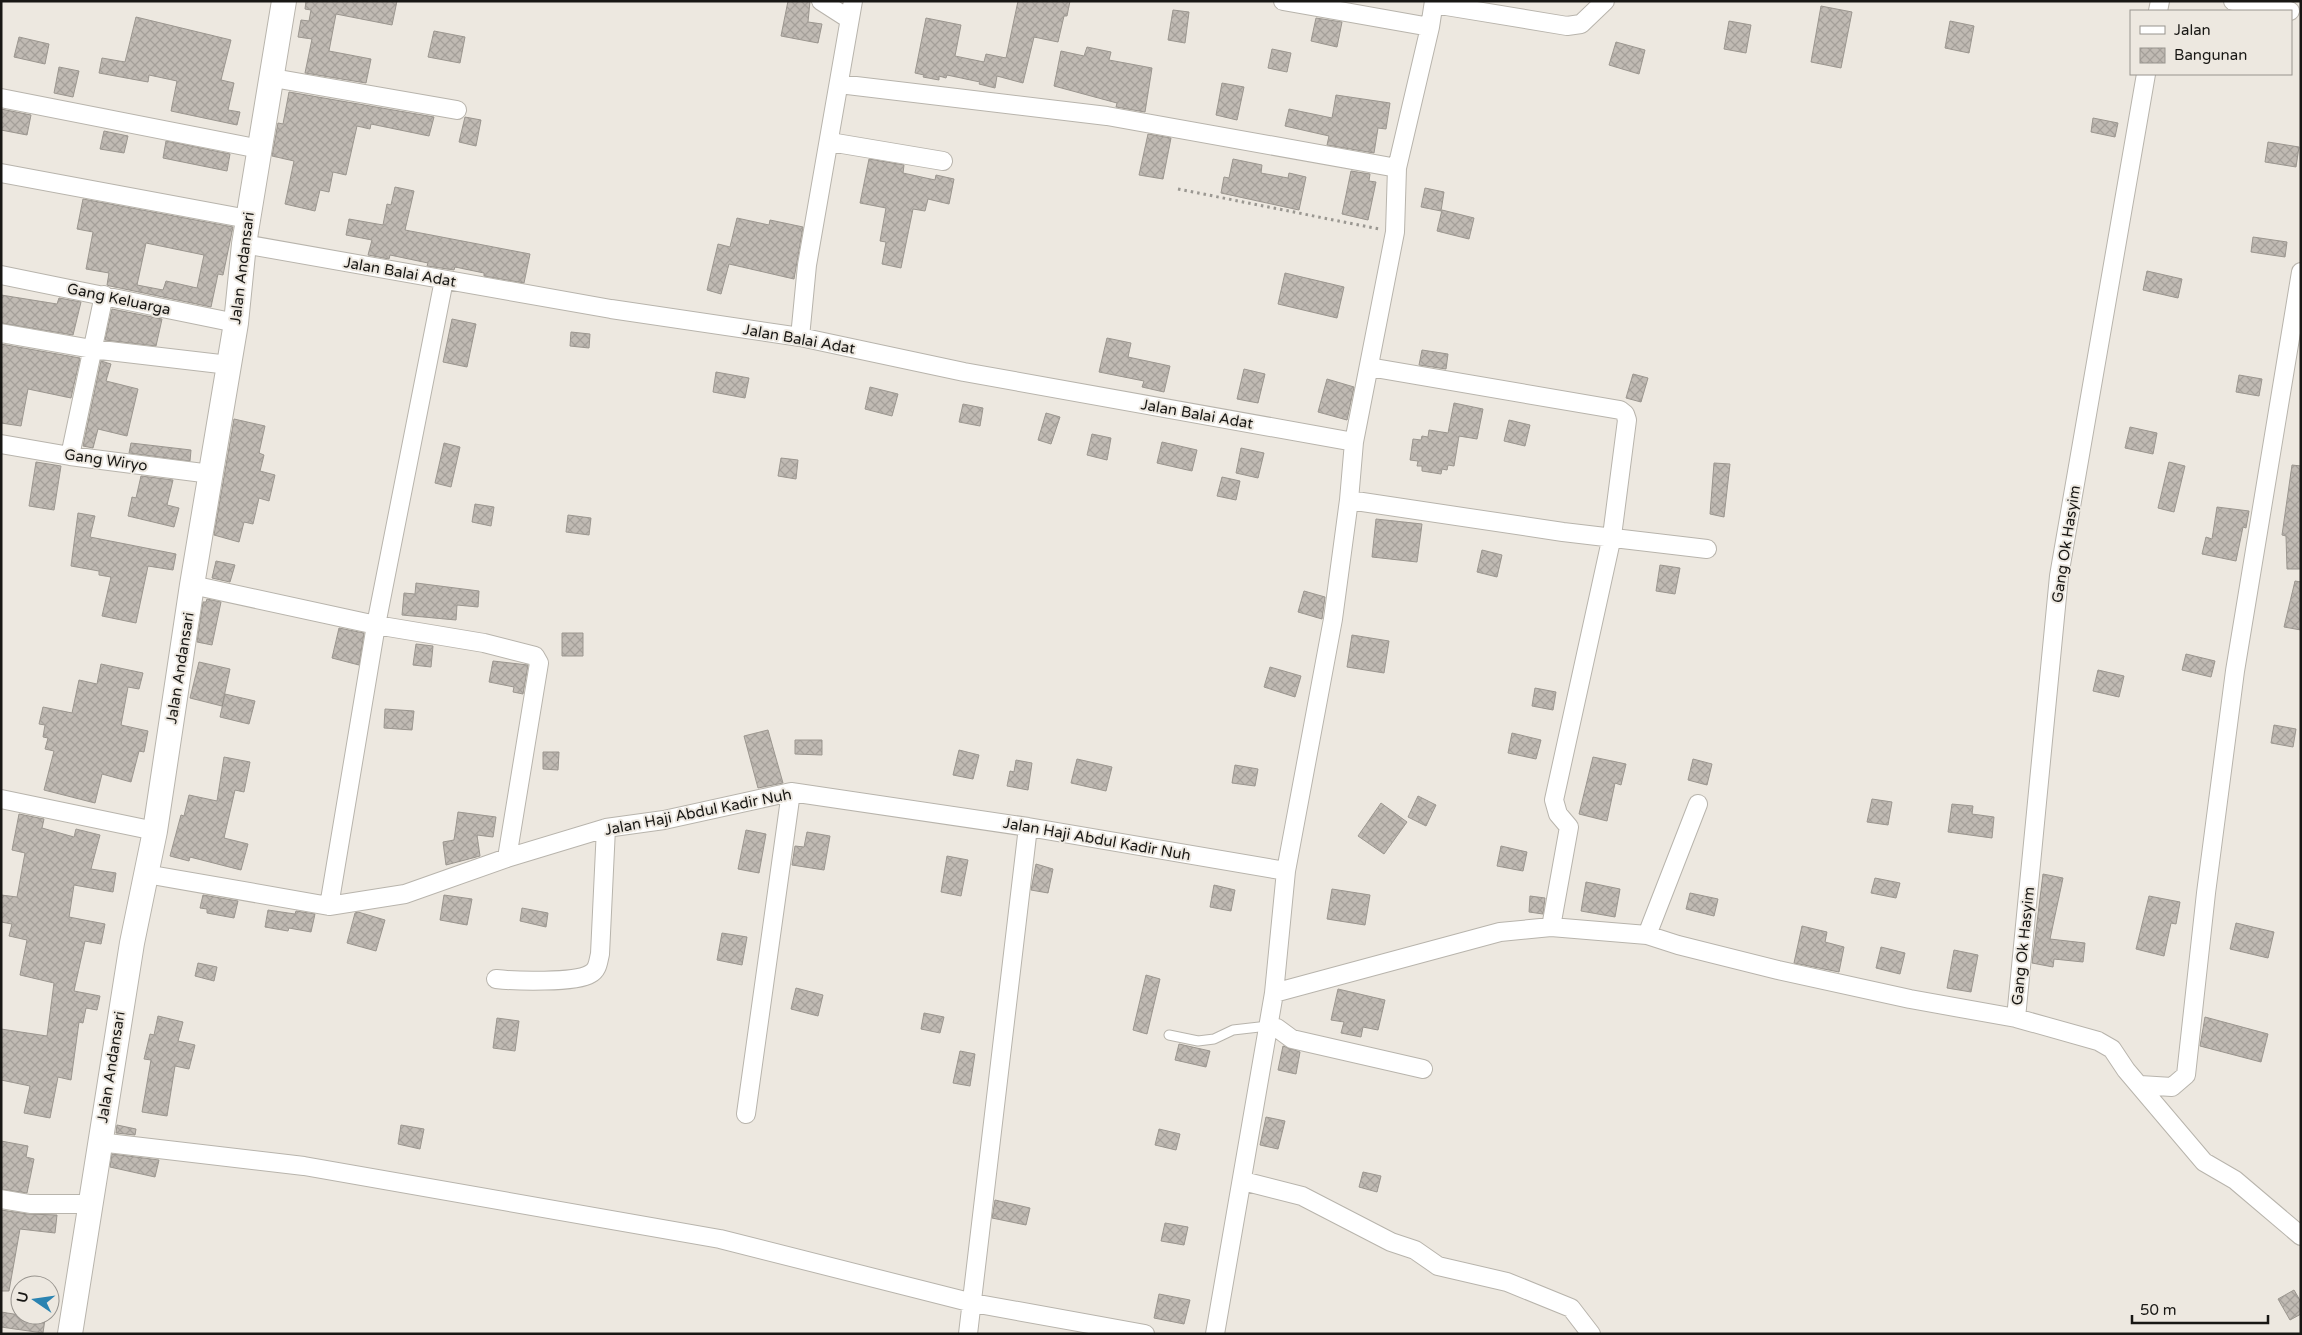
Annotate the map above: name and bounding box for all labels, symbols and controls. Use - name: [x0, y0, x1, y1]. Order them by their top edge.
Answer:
- legend: [2130, 10, 2292, 75]
- text: Jalan: [2174, 21, 2211, 39]
- text: Bangunan: [2174, 46, 2247, 64]
- street label: Jalan Andansari: [226, 211, 258, 325]
- street label: Jalan Balai Adat: [342, 253, 458, 291]
- street label: Gang Keluarga: [66, 279, 172, 319]
- street label: Jalan Balai Adat: [741, 320, 857, 358]
- street label: Jalan Balai Adat: [1139, 395, 1255, 433]
- street label: Gang Wiryo: [63, 445, 149, 475]
- street label: Gang Ok Hasyim: [2048, 484, 2084, 604]
- street label: Jalan Andansari: [162, 611, 198, 725]
- street label: Jalan Haji Abdul Kadir Nuh: [603, 785, 793, 839]
- street label: Jalan Haji Abdul Kadir Nuh: [1002, 814, 1192, 864]
- street label: Gang Ok Hasyim: [2008, 886, 2038, 1006]
- street label: Jalan Andansari: [93, 1010, 129, 1124]
- north arrow: [10, 1275, 60, 1325]
- text: U: [13, 1290, 32, 1304]
- scale bar: [2132, 1292, 2268, 1324]
- text: 50 m: [2140, 1301, 2177, 1319]

